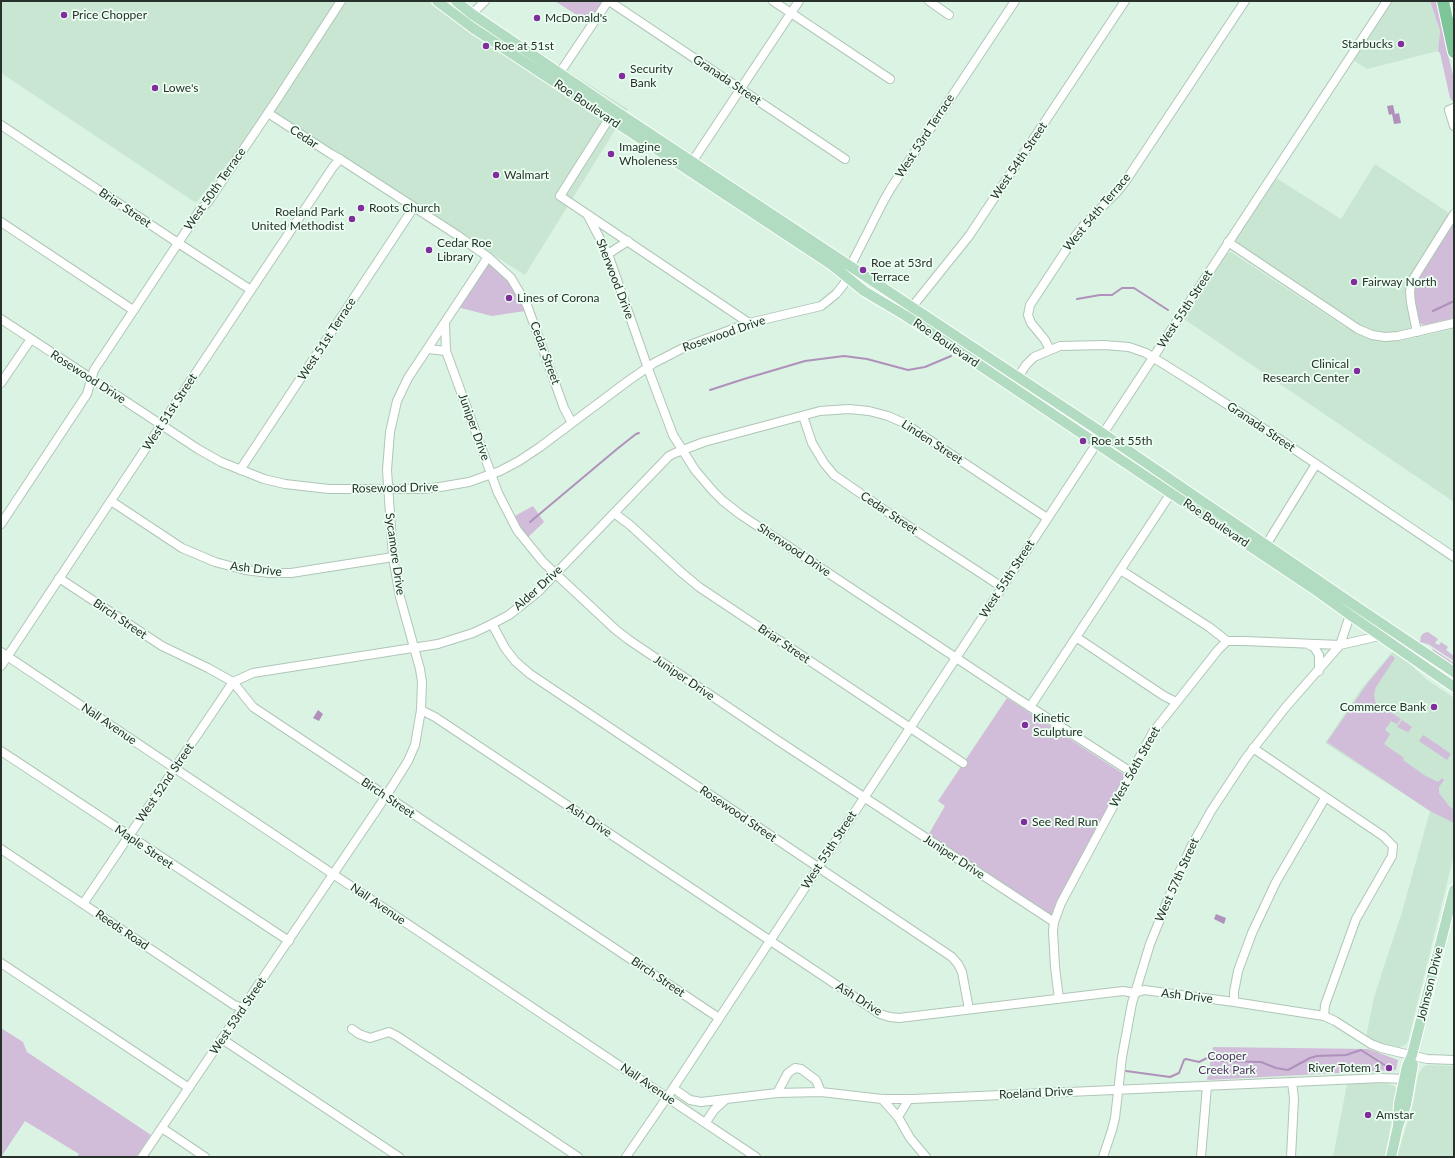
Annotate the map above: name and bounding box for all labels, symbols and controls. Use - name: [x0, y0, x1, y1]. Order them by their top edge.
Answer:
- place label: Price Chopper: [72, 8, 147, 22]
- marker: Price Chopper: [59, 10, 69, 20]
- place label: McDonald's: [545, 11, 607, 25]
- marker: McDonald's: [532, 13, 542, 23]
- place label: Starbucks: [1342, 37, 1393, 51]
- place label: Roe at 51st: [494, 39, 554, 53]
- marker: Starbucks: [1396, 39, 1406, 49]
- marker: Roe at 51st: [481, 41, 491, 51]
- street label: Granada Street: [690, 52, 764, 108]
- place label: Security Bank: [630, 62, 673, 90]
- marker: Security Bank: [617, 71, 627, 81]
- street label: Roe Boulevard: [551, 77, 623, 131]
- place label: Lowe's: [163, 81, 198, 95]
- marker: Lowe's: [150, 83, 160, 93]
- street label: West 53rd Terrace: [893, 91, 957, 181]
- street label: West 54th Street: [988, 120, 1050, 202]
- street label: Cedar: [287, 122, 321, 152]
- place label: Imagine Wholeness: [619, 140, 677, 168]
- street label: West 50th Terrace: [181, 145, 249, 233]
- marker: Imagine Wholeness: [606, 149, 616, 159]
- place label: Walmart: [504, 168, 549, 182]
- marker: Walmart: [491, 170, 501, 180]
- street label: West 54th Terrace: [1060, 170, 1134, 254]
- street label: Briar Street: [96, 185, 154, 231]
- place label: Roots Church: [369, 201, 440, 215]
- marker: Roots Church: [356, 203, 366, 213]
- place label: Roeland Park United Methodist: [251, 205, 344, 233]
- marker: Roeland Park United Methodist: [347, 214, 357, 224]
- place label: Cedar Roe Library: [437, 236, 492, 264]
- street label: Sherwood Drive: [593, 237, 637, 321]
- marker: Cedar Roe Library: [424, 245, 434, 255]
- place label: Roe at 53rd Terrace: [871, 256, 932, 284]
- marker: Roe at 53rd Terrace: [858, 265, 868, 275]
- street label: West 55th Street: [1154, 267, 1216, 351]
- place label: Fairway North: [1362, 275, 1437, 289]
- marker: Fairway North: [1349, 277, 1359, 287]
- place label: Lines of Corona: [517, 291, 600, 305]
- marker: Lines of Corona: [504, 293, 514, 303]
- street label: West 51st Terrace: [295, 295, 359, 383]
- street label: Rosewood Drive: [681, 313, 767, 355]
- street label: Roe Boulevard: [910, 316, 982, 370]
- street label: Cedar Street: [527, 320, 563, 386]
- street label: Rosewood Drive: [48, 347, 128, 407]
- place label: Clinical Research Center: [1263, 357, 1349, 385]
- marker: Clinical Research Center: [1352, 366, 1362, 376]
- street label: West 51st Street: [140, 371, 200, 453]
- street label: Juniper Drive: [455, 392, 493, 462]
- street label: Granada Street: [1224, 399, 1298, 455]
- street label: Linden Street: [899, 417, 965, 467]
- place label: Roe at 55th: [1091, 434, 1153, 448]
- marker: Roe at 55th: [1078, 436, 1088, 446]
- street label: Rosewood Drive: [352, 480, 438, 496]
- street label: Cedar Street: [858, 489, 920, 537]
- street label: Roe Boulevard: [1180, 496, 1252, 550]
- street label: Sycamore Drive: [382, 512, 408, 596]
- street label: Sherwood Drive: [755, 520, 833, 580]
- street label: West 55th Street: [976, 537, 1038, 621]
- street label: Ash Drive: [229, 559, 283, 579]
- street label: Alder Drive: [511, 563, 565, 613]
- street label: Birch Street: [90, 596, 150, 642]
- street label: Briar Street: [755, 621, 813, 667]
- street label: Juniper Drive: [651, 652, 717, 704]
- street label: Nall Avenue: [79, 700, 139, 748]
- place label: Commerce Bank: [1340, 700, 1426, 714]
- marker: Commerce Bank: [1429, 702, 1439, 712]
- place label: Kinetic Sculpture: [1033, 711, 1083, 739]
- marker: Kinetic Sculpture: [1020, 720, 1030, 730]
- street label: West 56th Street: [1107, 724, 1163, 810]
- street label: West 52nd Street: [133, 741, 197, 825]
- street label: Birch Street: [358, 775, 418, 821]
- street label: Rosewood Street: [697, 783, 779, 845]
- street label: Ash Drive: [564, 800, 614, 840]
- street label: West 55th Street: [798, 808, 860, 892]
- place label: See Red Run: [1032, 815, 1098, 829]
- marker: See Red Run: [1019, 817, 1029, 827]
- street label: Maple Street: [112, 822, 176, 872]
- street label: Juniper Drive: [921, 832, 987, 882]
- street label: West 57th Street: [1152, 836, 1202, 924]
- street label: Nall Avenue: [348, 880, 408, 928]
- street label: Reeds Road: [93, 907, 151, 953]
- street label: Johnson Drive: [1414, 946, 1446, 1022]
- street label: Birch Street: [628, 954, 688, 1000]
- street label: West 53rd Street: [207, 975, 269, 1057]
- street label: Ash Drive: [833, 979, 885, 1019]
- street label: Ash Drive: [1160, 986, 1214, 1006]
- park label: Cooper Creek Park: [1198, 1049, 1256, 1077]
- street label: Nall Avenue: [618, 1060, 678, 1108]
- place label: River Totem 1: [1308, 1061, 1381, 1075]
- marker: River Totem 1: [1384, 1063, 1394, 1073]
- street label: Roeland Drive: [999, 1084, 1073, 1102]
- place label: Amstar: [1376, 1108, 1414, 1122]
- marker: Amstar: [1363, 1110, 1373, 1120]

